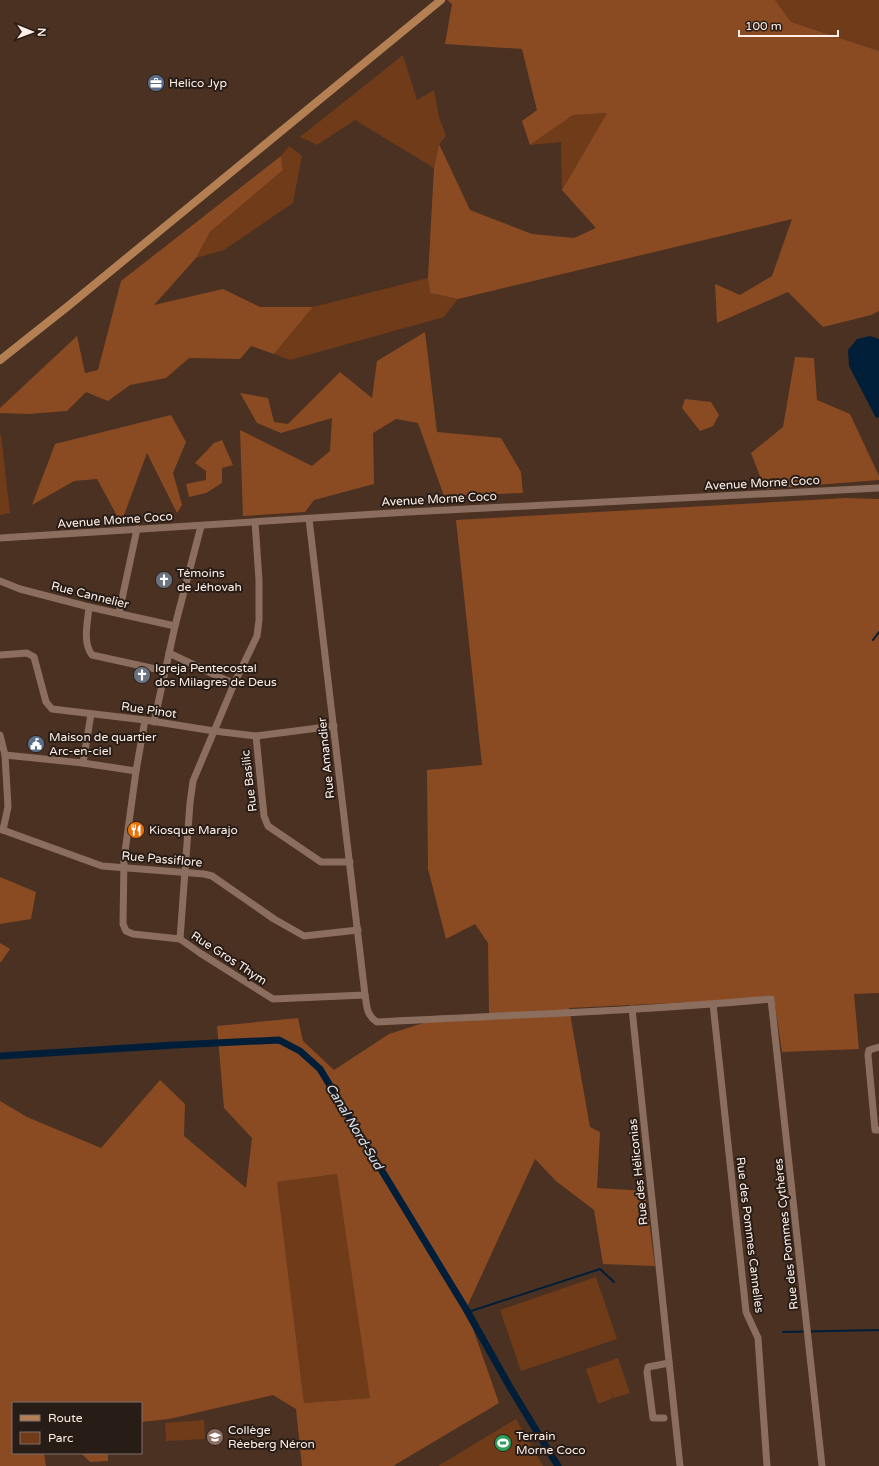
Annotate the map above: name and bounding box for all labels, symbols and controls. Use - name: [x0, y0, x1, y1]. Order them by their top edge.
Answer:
- north arrow: [12, 12, 52, 52]
- scale bar: [739, 12, 838, 38]
- text: 100 m: [745, 19, 782, 33]
- text: N: [35, 28, 48, 37]
- office icon: Helico Jyp: [146, 73, 166, 93]
- place label: Helico Jyp: [169, 76, 227, 90]
- street label: Avenue Morne Coco: [704, 473, 820, 493]
- street label: Avenue Morne Coco: [381, 489, 497, 509]
- street label: Avenue Morne Coco: [57, 509, 173, 531]
- place label: Témoins de Jéhovah: [177, 566, 242, 594]
- church icon: Témoins de Jéhovah: [154, 570, 174, 590]
- street label: Rue Cannelier: [50, 579, 131, 612]
- place label: Igreja Pentecostal dos Milagres de Deus: [155, 661, 277, 689]
- church icon: Igreja Pentecostal dos Milagres de Deus: [132, 665, 152, 685]
- street label: Rue Pinot: [120, 699, 178, 721]
- street label: Rue Amandier: [315, 716, 337, 799]
- place label: Maison de quartier Arc-en-ciel: [49, 730, 157, 758]
- public building icon: Maison de quartier Arc-en-ciel: [26, 734, 46, 754]
- street label: Rue Basilic: [238, 749, 260, 813]
- restaurant icon: Kiosque Marajo: [126, 820, 146, 840]
- place label: Kiosque Marajo: [149, 823, 238, 837]
- street label: Rue Passiflore: [121, 849, 203, 870]
- street label: Rue Gros Thym: [189, 928, 269, 988]
- water label: Canal Nord-Sud: [322, 1081, 387, 1174]
- street label: Rue des Héliconias: [625, 1118, 651, 1226]
- street label: Rue des Pommes Cannelles: [733, 1156, 767, 1314]
- street label: Rue des Pommes Cythères: [771, 1157, 801, 1310]
- legend: [12, 1402, 142, 1454]
- text: Route: [48, 1411, 83, 1425]
- place label: Collège Réeberg Néron: [228, 1423, 315, 1451]
- school or university icon: Collège Réeberg Néron: [205, 1427, 225, 1447]
- place label: Terrain Morne Coco: [516, 1429, 586, 1457]
- text: Parc: [48, 1431, 73, 1445]
- sports icon: Terrain Morne Coco: [493, 1433, 513, 1453]

